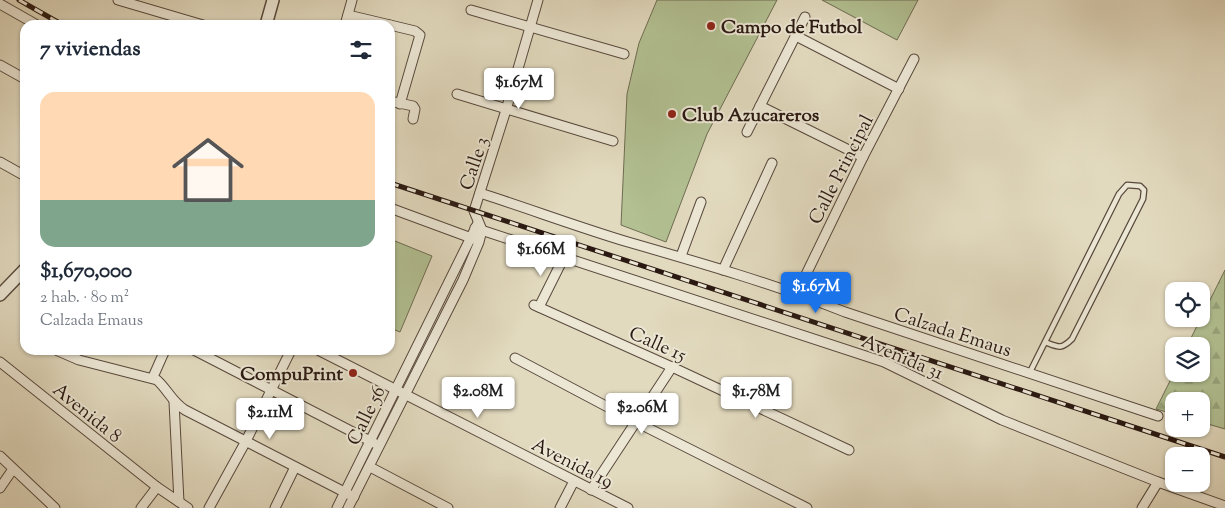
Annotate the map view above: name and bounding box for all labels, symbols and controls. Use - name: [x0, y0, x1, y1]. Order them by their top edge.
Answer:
- place label: Campo de Futbol: [721, 15, 863, 42]
- marker: Campo de Futbol: [705, 20, 717, 32]
- text: 7 viviendas: [40, 35, 140, 65]
- icon: filters: [347, 36, 375, 64]
- pin: $1.67M: [478, 68, 560, 110]
- text: $1.67M: [495, 72, 543, 95]
- place label: Club Azucareros: [682, 103, 820, 130]
- marker: Club Azucareros: [666, 108, 678, 120]
- street label: Calle Principal: [803, 111, 881, 230]
- icon: home: [163, 125, 253, 215]
- street label: Calle 3: [454, 134, 497, 194]
- pin: $1.66M: [500, 234, 582, 277]
- text: $1.66M: [517, 239, 565, 262]
- text: $1,670,000: [40, 257, 132, 287]
- pin: $1.67M: [775, 272, 857, 314]
- text: $1.67M: [792, 276, 840, 299]
- map controls: [1165, 282, 1210, 492]
- button: locate: [1165, 282, 1210, 327]
- text: 2 hab. · 80 m²: [40, 287, 129, 310]
- street label: Calzada Emaus: [890, 302, 1015, 365]
- text: Calzada Emaus: [40, 310, 143, 333]
- street label: Calle 15: [624, 321, 690, 370]
- street label: Avenida 31: [857, 329, 948, 388]
- button: layers: [1165, 337, 1210, 382]
- place label: CompuPrint: [240, 362, 343, 389]
- marker: CompuPrint: [347, 367, 359, 379]
- pin: $2.08M: [437, 376, 519, 419]
- pin: $1.78M: [715, 376, 797, 419]
- street label: Avenida 8: [46, 378, 127, 450]
- text: $2.08M: [453, 381, 503, 404]
- text: $1.78M: [732, 381, 780, 404]
- street label: Calle 56: [341, 382, 393, 450]
- pin: $2.06M: [601, 392, 683, 435]
- button: +: [1165, 392, 1210, 437]
- text: $2.06M: [617, 397, 667, 420]
- pin: $2.11M: [229, 398, 311, 440]
- text: $2.11M: [247, 402, 293, 425]
- street label: Avenida 19: [526, 432, 617, 496]
- button: −: [1165, 447, 1210, 492]

